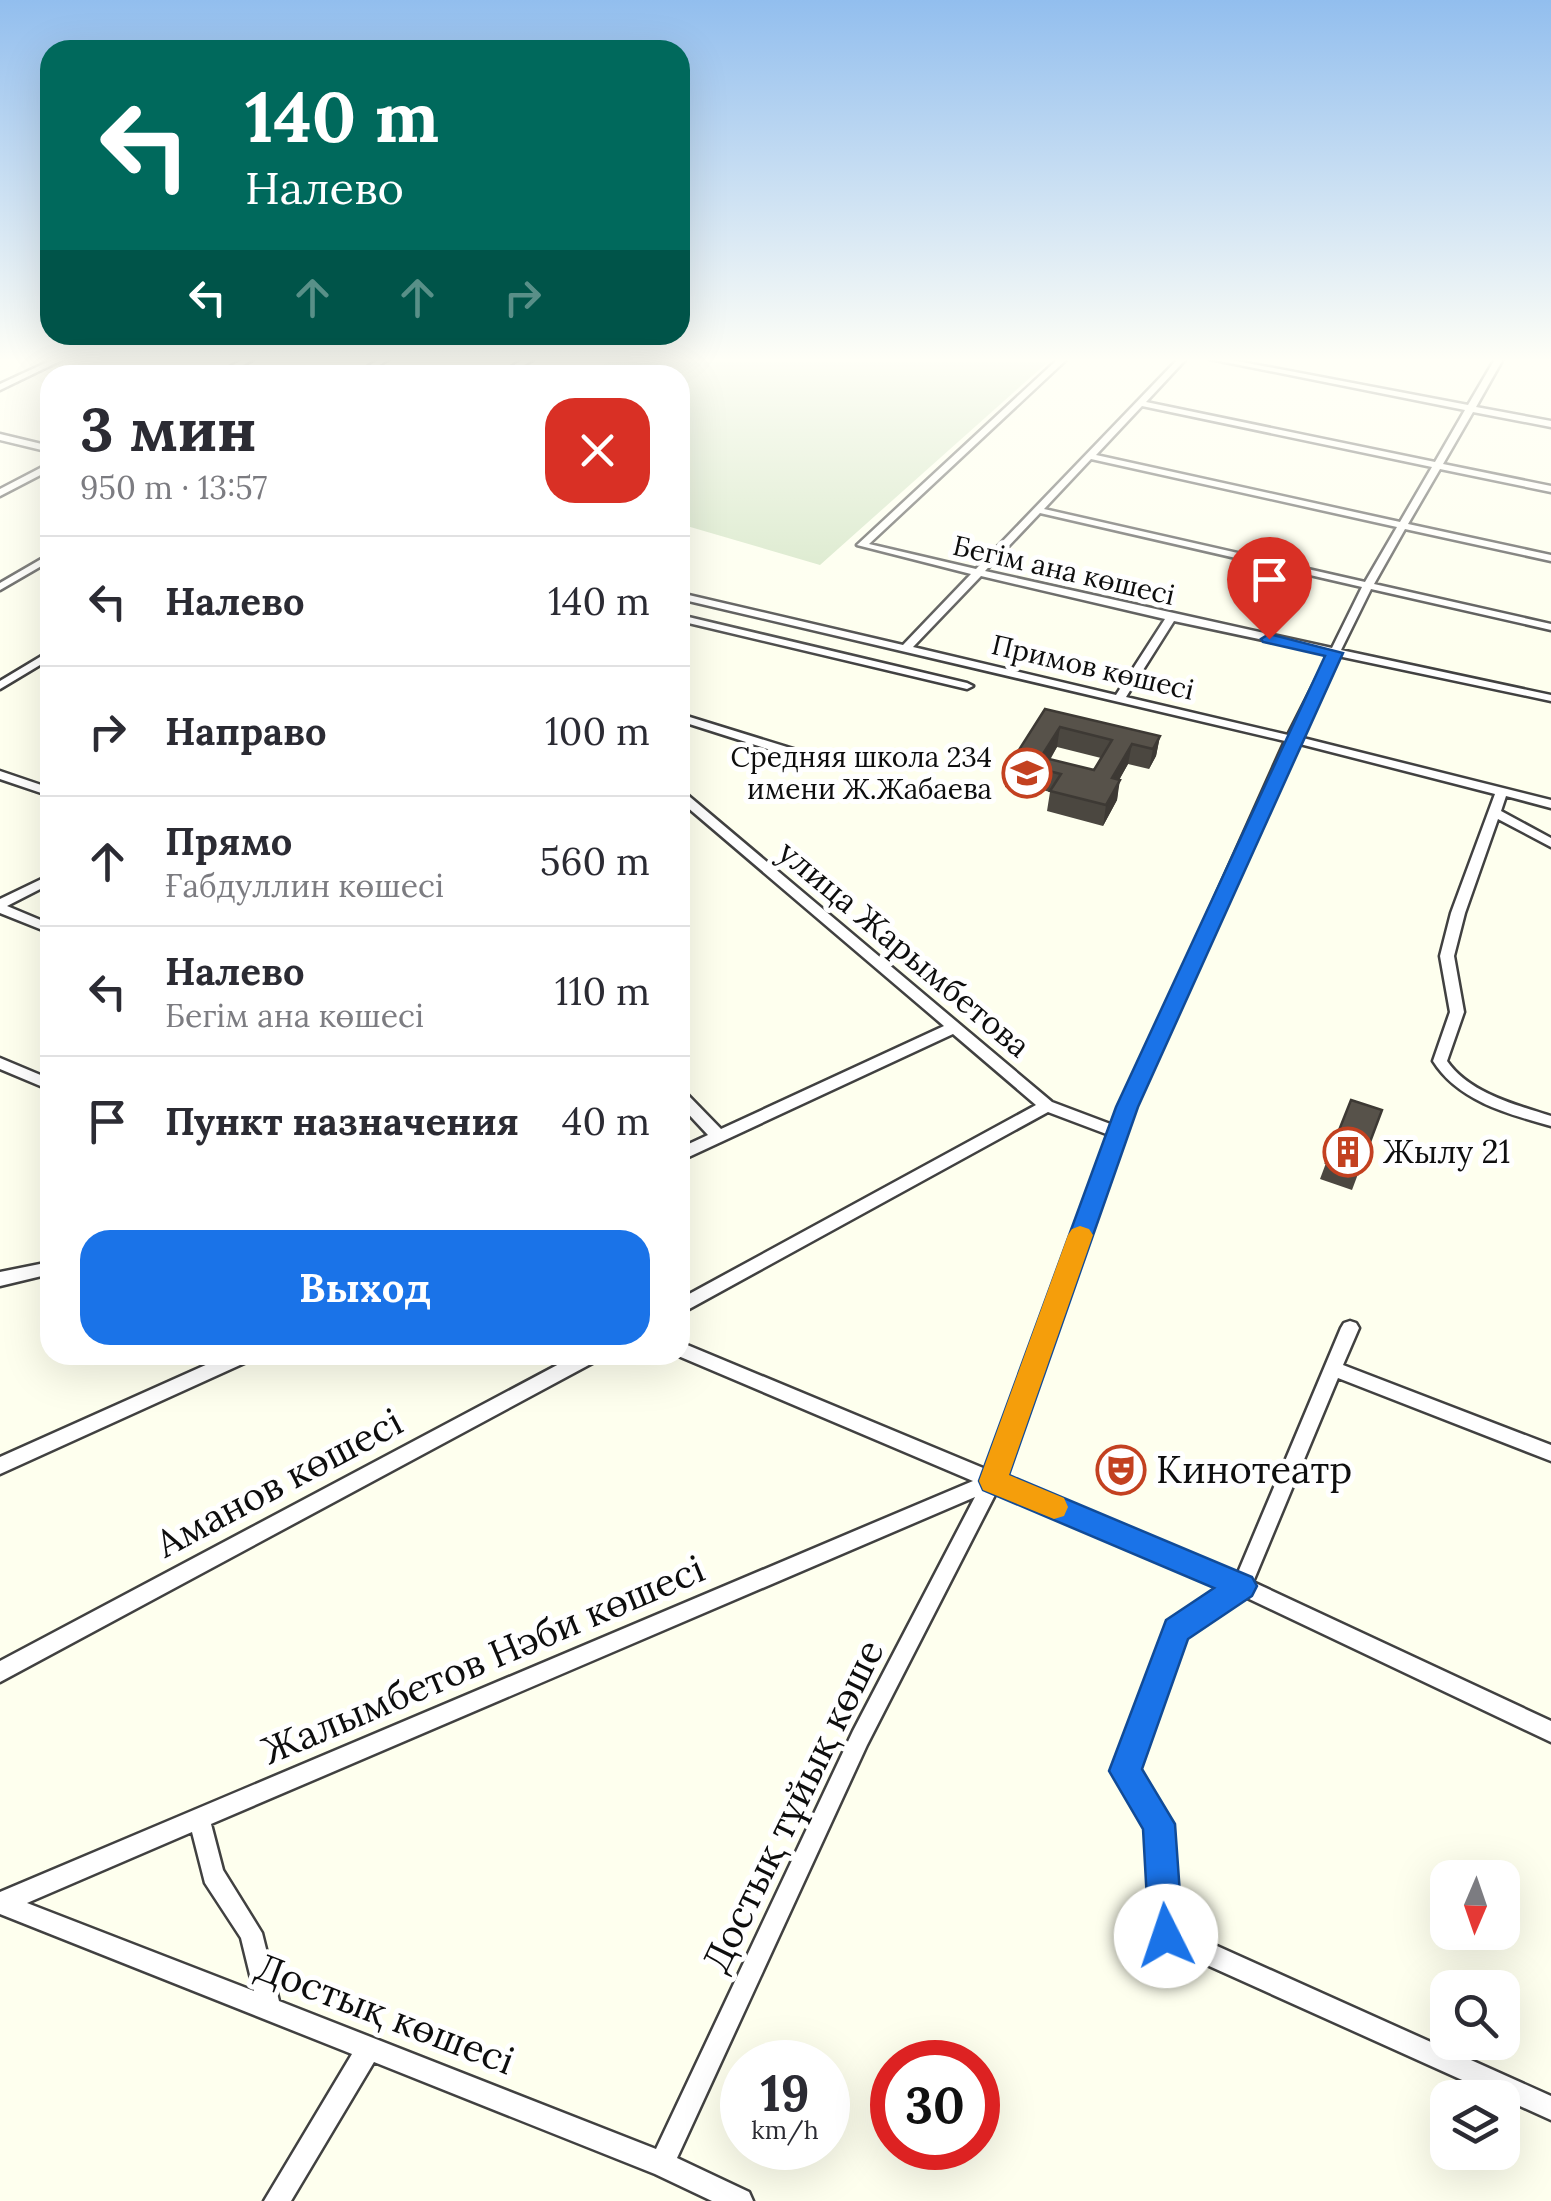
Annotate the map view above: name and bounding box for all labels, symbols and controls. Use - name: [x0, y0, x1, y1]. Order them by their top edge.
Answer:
- text: 140 m: [245, 72, 439, 161]
- icon: left: [80, 80, 210, 210]
- text: Налево: [245, 159, 404, 216]
- icon: left: [180, 270, 235, 325]
- icon: ahead: [285, 270, 340, 325]
- icon: ahead: [390, 270, 445, 325]
- icon: right: [495, 270, 550, 325]
- text: 3 мин: [80, 391, 257, 467]
- button: close: [545, 398, 650, 503]
- text: 950 m · 13:57: [80, 467, 267, 508]
- street label: Бегім ана көшесі: [950, 527, 1178, 613]
- pin: [1227, 537, 1312, 640]
- icon: arrive: [1242, 552, 1297, 607]
- icon: left: [80, 574, 135, 629]
- text: Налево: [165, 577, 305, 625]
- text: 140 m: [548, 577, 650, 625]
- street label: Примов көшесі: [988, 626, 1198, 708]
- icon: right: [80, 704, 135, 759]
- text: Направо: [165, 707, 327, 755]
- text: 100 m: [545, 707, 650, 755]
- place label: Средняя школа 234 имени Ж.Жабаева: [731, 739, 992, 807]
- school or university icon: Средняя школа 234 имени Ж.Жабаева: [1001, 747, 1053, 799]
- text: Прямо: [165, 817, 292, 865]
- street label: улица Жарымбетова: [770, 831, 1039, 1066]
- icon: ahead: [80, 834, 135, 889]
- text: 560 m: [540, 837, 650, 885]
- text: Ғабдуллин көшесі: [165, 865, 444, 906]
- text: Налево: [165, 947, 305, 995]
- icon: left: [80, 964, 135, 1019]
- text: 110 m: [555, 967, 650, 1015]
- text: Бегім ана көшесі: [165, 995, 424, 1036]
- icon: arrive: [80, 1094, 135, 1149]
- text: Пункт назначения: [165, 1097, 519, 1145]
- text: 40 m: [562, 1097, 650, 1145]
- building icon: Жылу 21: [1322, 1126, 1374, 1178]
- place label: Жылу 21: [1383, 1131, 1510, 1172]
- button: Выход: [80, 1230, 650, 1345]
- street label: Аманов көшесі: [146, 1397, 410, 1568]
- theatre icon: Кинотеатр: [1095, 1444, 1147, 1496]
- place label: Кинотеатр: [1156, 1445, 1352, 1493]
- street label: Жалымбетов Нәби көшесі: [254, 1544, 711, 1774]
- street label: Достық тұйық көше: [691, 1632, 893, 1980]
- north arrow: [1430, 1860, 1520, 1950]
- map controls: [1430, 1860, 1520, 2170]
- position arrow: [1114, 1884, 1218, 1988]
- street label: Достық көшесі: [249, 1942, 521, 2084]
- button: search: [1430, 1970, 1520, 2060]
- speed limit sign: 30: [870, 2040, 1000, 2170]
- text: 19: [760, 2061, 810, 2125]
- button: layers: [1430, 2080, 1520, 2170]
- text: km/h: [751, 2114, 819, 2146]

